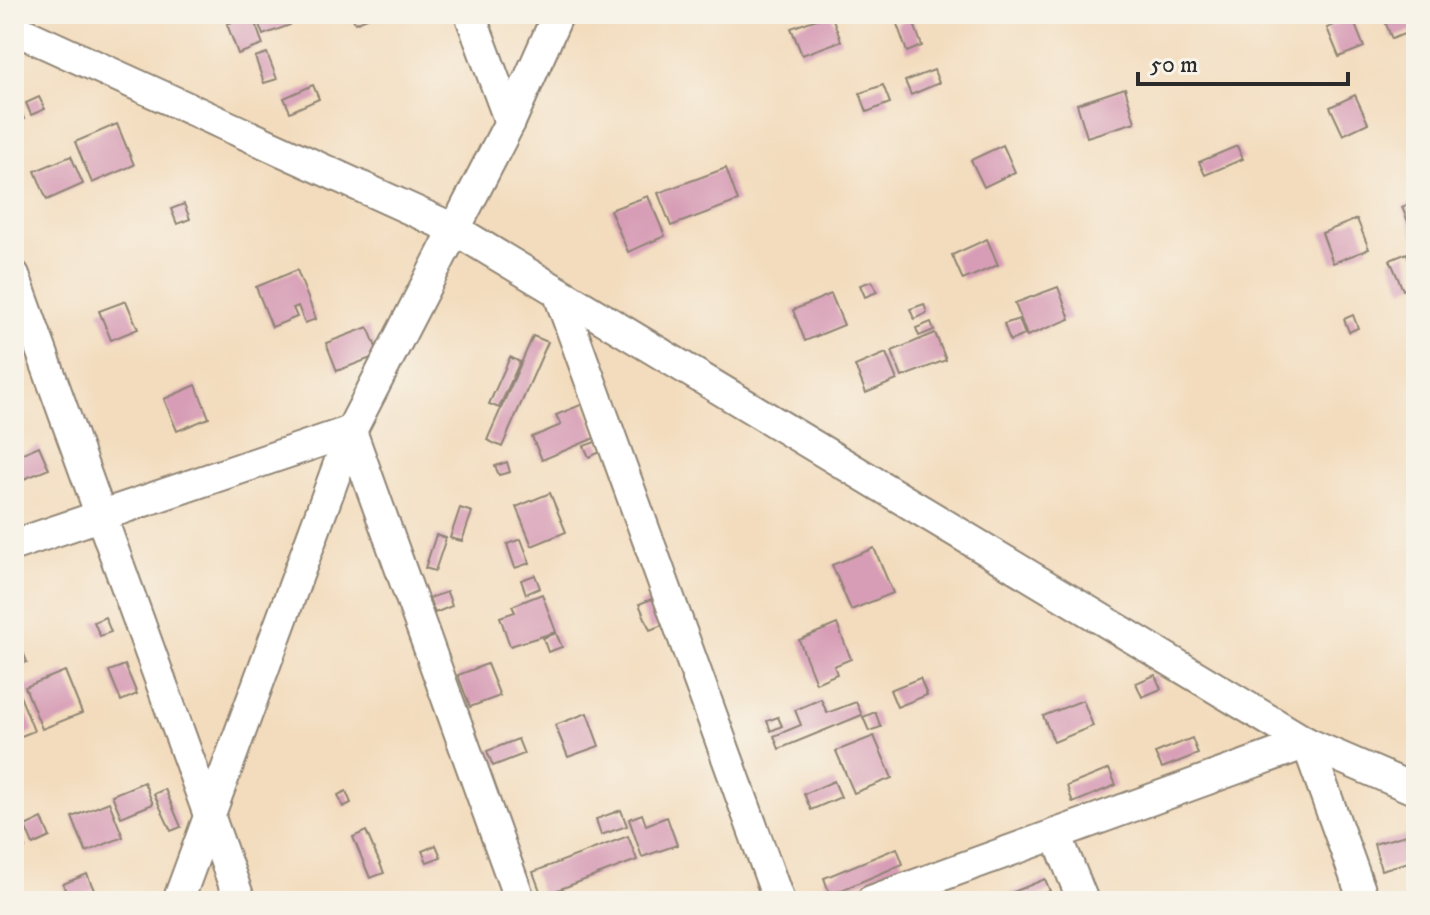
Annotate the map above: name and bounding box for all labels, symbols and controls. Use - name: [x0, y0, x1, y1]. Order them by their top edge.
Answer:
- scale bar: [1138, 36, 1348, 86]
- text: 50 m: [1150, 50, 1198, 80]

